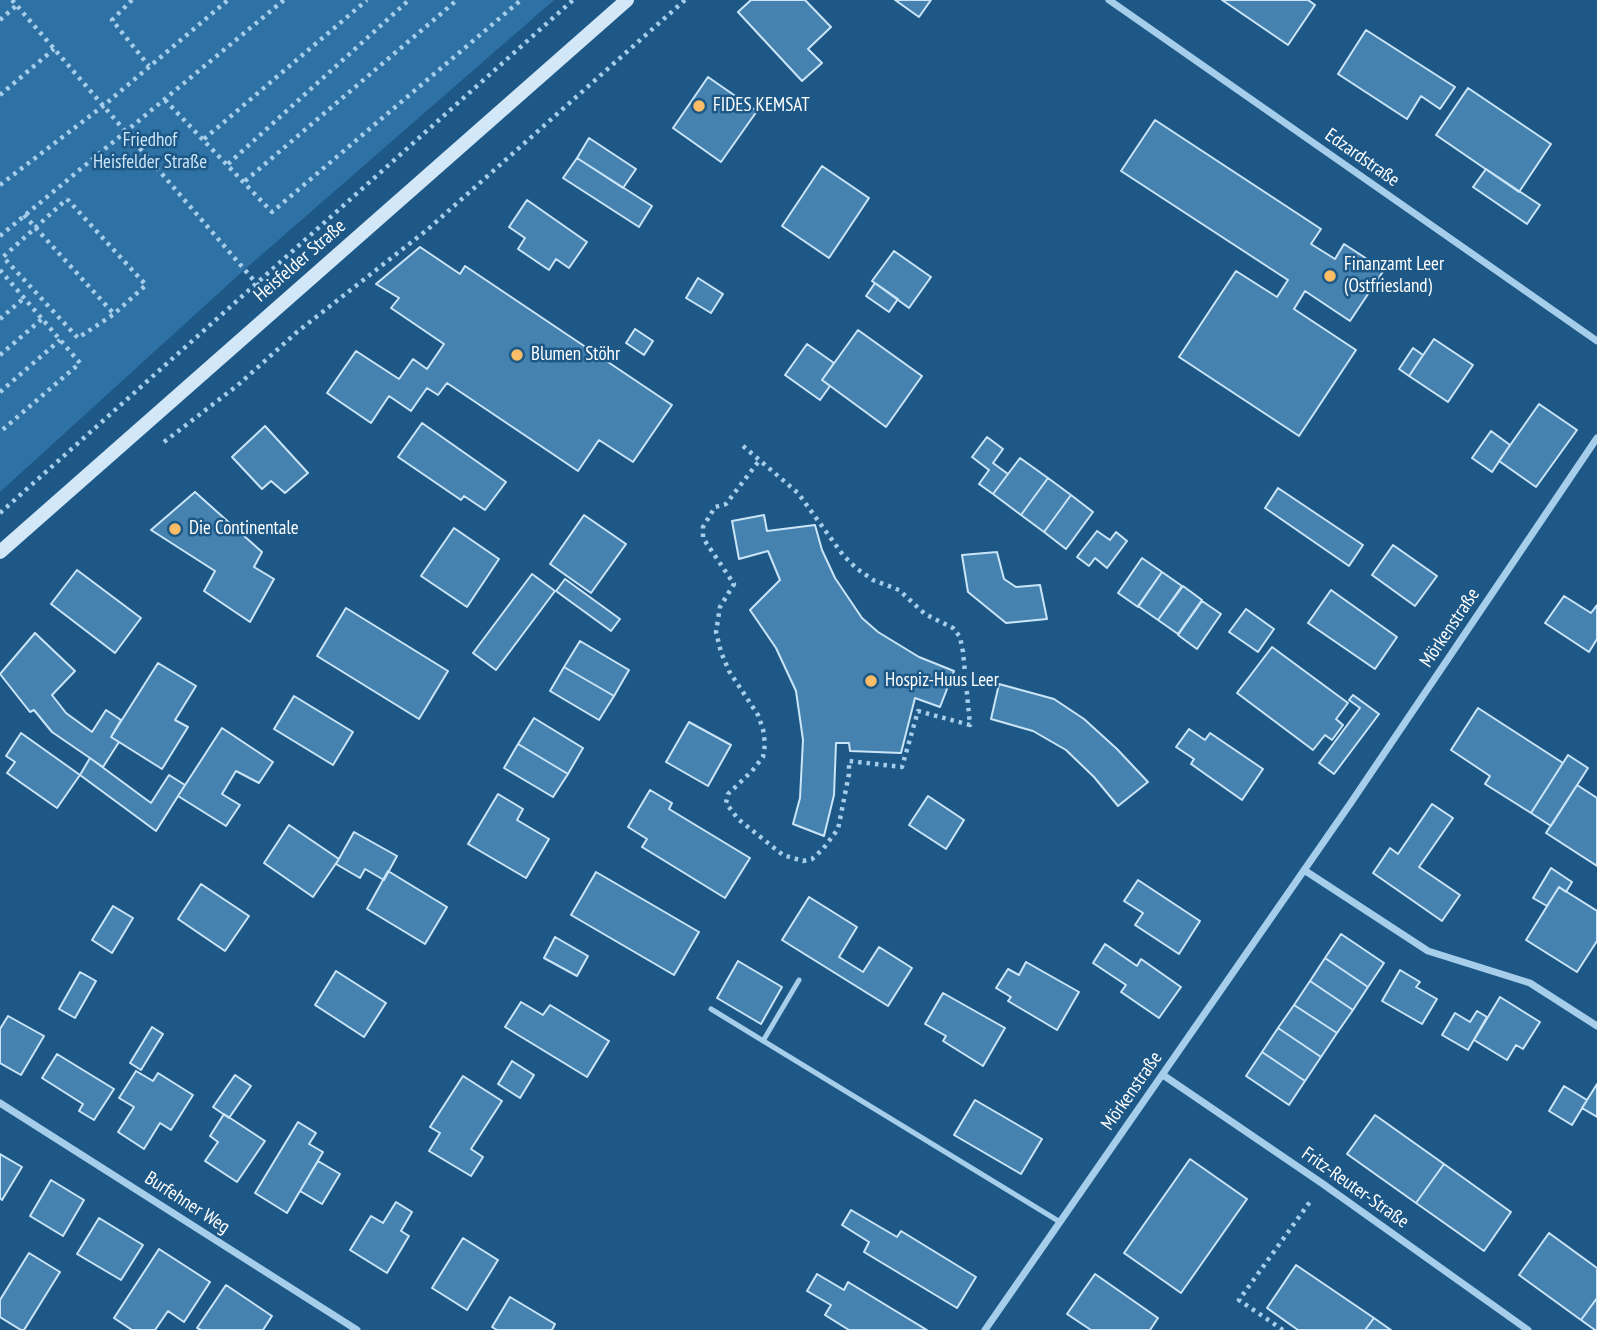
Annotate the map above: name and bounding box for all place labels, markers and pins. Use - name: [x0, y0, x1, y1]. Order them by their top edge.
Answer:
- place label: FIDES KEMSAT: [713, 95, 810, 117]
- marker: FIDES KEMSAT: [691, 98, 707, 114]
- place label: Finanzamt Leer (Ostfriesland): [1344, 254, 1444, 298]
- marker: Finanzamt Leer (Ostfriesland): [1322, 268, 1338, 284]
- place label: Blumen Stöhr: [531, 344, 620, 366]
- marker: Blumen Stöhr: [509, 347, 525, 363]
- place label: Die Continentale: [189, 518, 299, 540]
- marker: Die Continentale: [167, 521, 183, 537]
- place label: Hospiz-Huus Leer: [885, 670, 999, 692]
- marker: Hospiz-Huus Leer: [863, 673, 879, 689]

